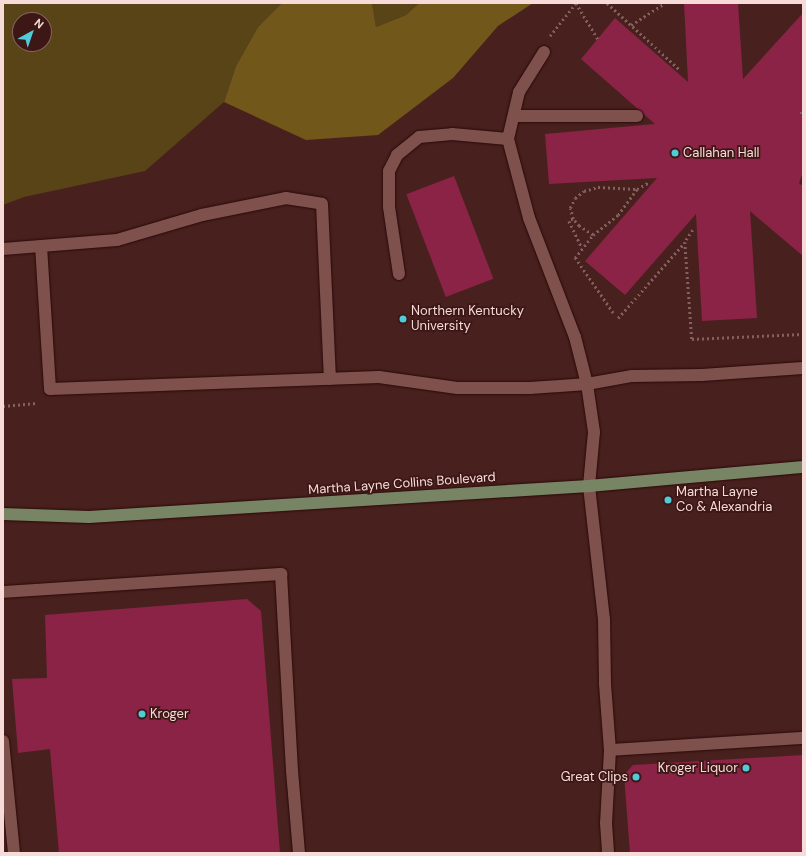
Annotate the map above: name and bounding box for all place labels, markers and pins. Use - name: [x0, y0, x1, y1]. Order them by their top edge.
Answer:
- place label: Callahan Hall: [683, 145, 759, 161]
- marker: Callahan Hall: [670, 148, 680, 158]
- place label: Northern Kentucky University: [411, 304, 524, 335]
- marker: Northern Kentucky University: [398, 314, 408, 324]
- place label: Martha Layne Co & Alexandria: [676, 485, 772, 516]
- marker: Martha Layne Co & Alexandria: [663, 495, 673, 505]
- place label: Kroger: [150, 706, 189, 722]
- marker: Kroger: [137, 709, 147, 719]
- place label: Kroger Liquor: [658, 760, 738, 776]
- marker: Kroger Liquor: [741, 763, 751, 773]
- place label: Great Clips: [561, 769, 628, 785]
- marker: Great Clips: [631, 772, 641, 782]

